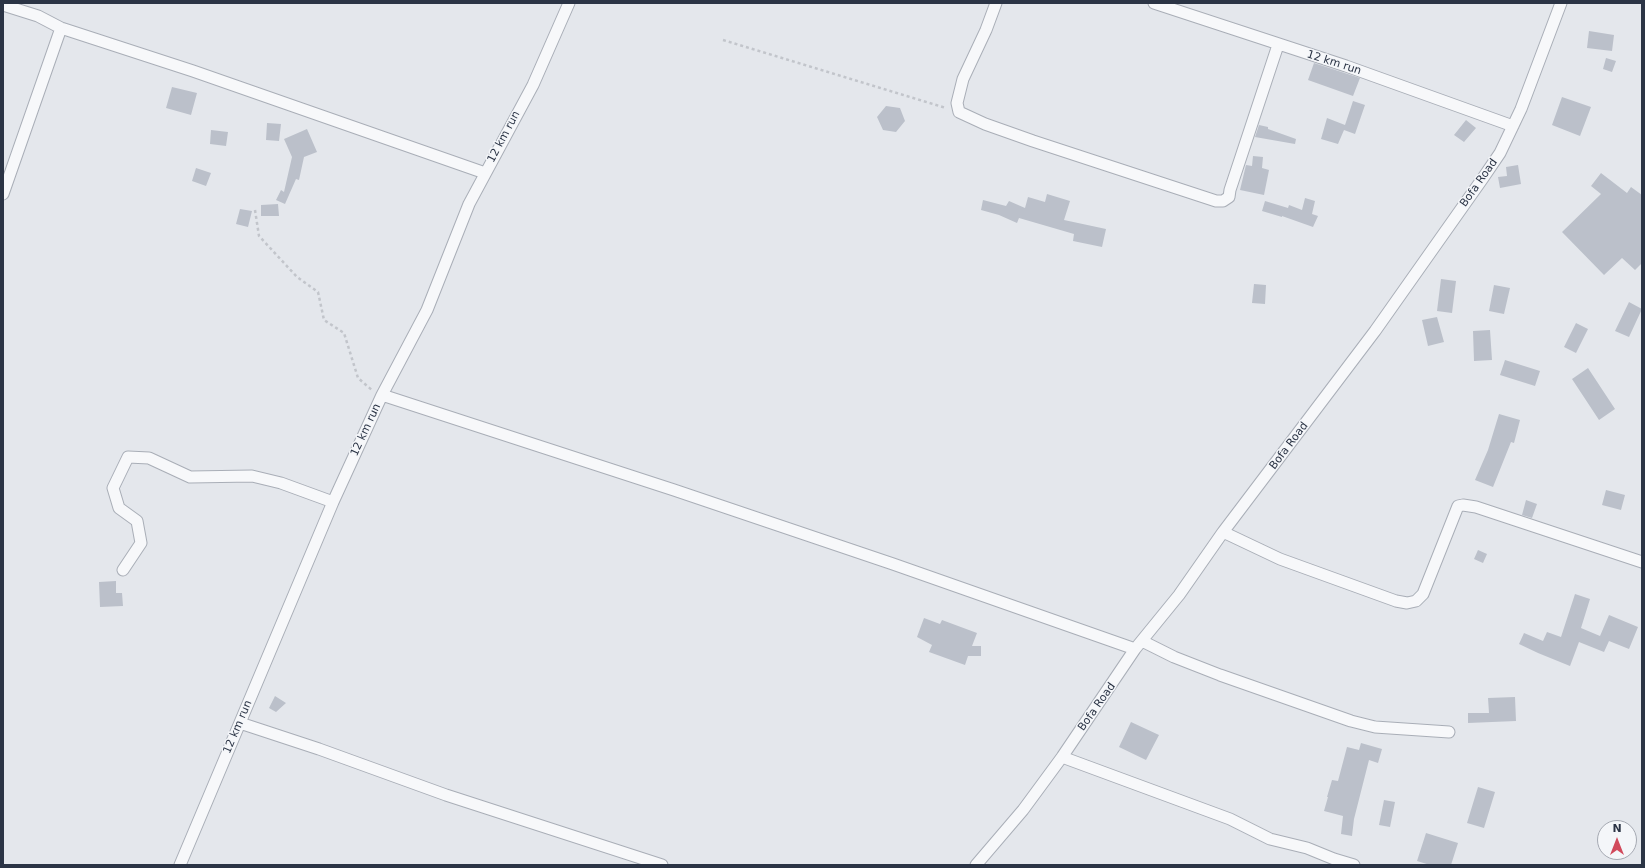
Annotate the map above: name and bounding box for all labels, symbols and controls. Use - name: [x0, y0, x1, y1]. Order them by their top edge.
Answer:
- street label: 12 km run: [1305, 48, 1363, 78]
- street label: 12 km run: [485, 109, 523, 165]
- street label: Bofa Road: [1458, 156, 1500, 210]
- street label: 12 km run: [348, 402, 384, 458]
- street label: Bofa Road: [1267, 420, 1311, 472]
- street label: Bofa Road: [1076, 680, 1118, 734]
- street label: 12 km run: [221, 698, 255, 756]
- north arrow: [1597, 820, 1637, 860]
- text: N: [1612, 822, 1622, 835]

